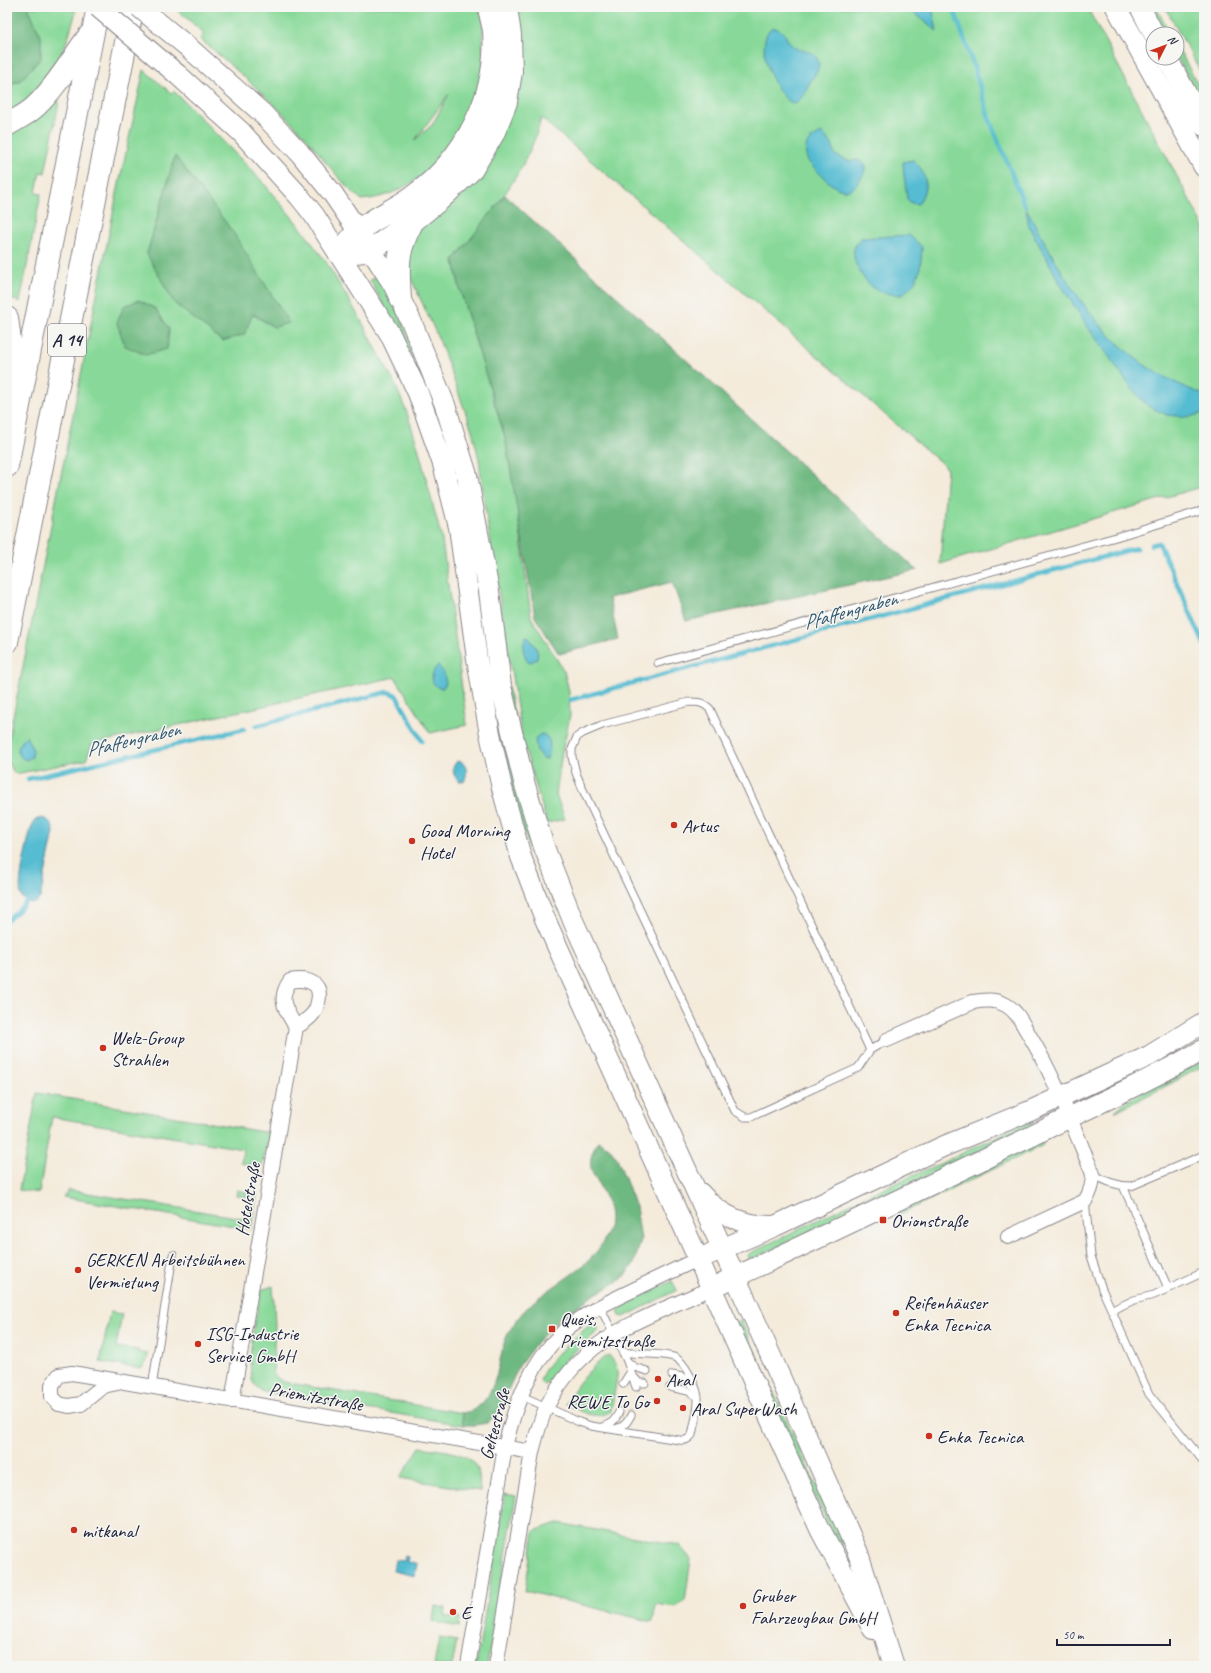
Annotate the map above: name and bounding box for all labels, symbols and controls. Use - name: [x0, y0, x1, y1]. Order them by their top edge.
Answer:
- north arrow: [1145, 26, 1185, 66]
- text: N: [1165, 32, 1181, 48]
- road number: A 14: [48, 324, 86, 356]
- water label: Pfaffengraben: [801, 585, 902, 635]
- water label: Pfaffengraben: [84, 716, 185, 762]
- place label: Artus: [682, 814, 720, 838]
- place label: Good Morning Hotel: [420, 819, 511, 865]
- marker: Artus: [669, 820, 679, 830]
- marker: Good Morning Hotel: [407, 836, 417, 846]
- place label: Welz-Group Strahlen: [111, 1026, 185, 1072]
- marker: Welz-Group Strahlen: [98, 1043, 108, 1053]
- street label: Hotelstraße: [230, 1159, 267, 1238]
- place label: Orionstraße: [891, 1209, 969, 1233]
- marker: Orionstraße: [878, 1215, 888, 1225]
- place label: GERKEN Arbeitsbühnen Vermietung: [86, 1248, 246, 1294]
- marker: GERKEN Arbeitsbühnen Vermietung: [73, 1265, 83, 1275]
- place label: Reifenhäuser Enka Tecnica: [904, 1291, 992, 1337]
- place label: Queis, Priemitzstraße: [560, 1307, 656, 1353]
- marker: Reifenhäuser Enka Tecnica: [891, 1308, 901, 1318]
- place label: ISG-Industrie Service GmbH: [206, 1322, 300, 1368]
- marker: Queis, Priemitzstraße: [547, 1324, 557, 1334]
- marker: ISG-Industrie Service GmbH: [193, 1339, 203, 1349]
- place label: Aral: [666, 1368, 697, 1392]
- marker: Aral: [653, 1374, 663, 1384]
- street label: Priemitzstraße: [267, 1377, 366, 1417]
- street label: Geltestraße: [474, 1384, 516, 1462]
- place label: REWE To Go: [567, 1390, 651, 1414]
- marker: REWE To Go: [652, 1396, 662, 1406]
- place label: Aral SuperWash: [691, 1397, 797, 1421]
- marker: Aral SuperWash: [678, 1403, 688, 1413]
- place label: Enka Tecnica: [937, 1425, 1025, 1449]
- marker: Enka Tecnica: [924, 1431, 934, 1441]
- place label: mitkanal: [82, 1519, 140, 1543]
- marker: mitkanal: [69, 1525, 79, 1535]
- place label: Gruber Fahrzeugbau GmbH: [751, 1584, 879, 1630]
- place label: E: [461, 1601, 474, 1625]
- marker: Gruber Fahrzeugbau GmbH: [738, 1601, 748, 1611]
- marker: E: [448, 1607, 458, 1617]
- scale bar: [1057, 1621, 1170, 1647]
- text: 50 m: [1063, 1627, 1085, 1643]

